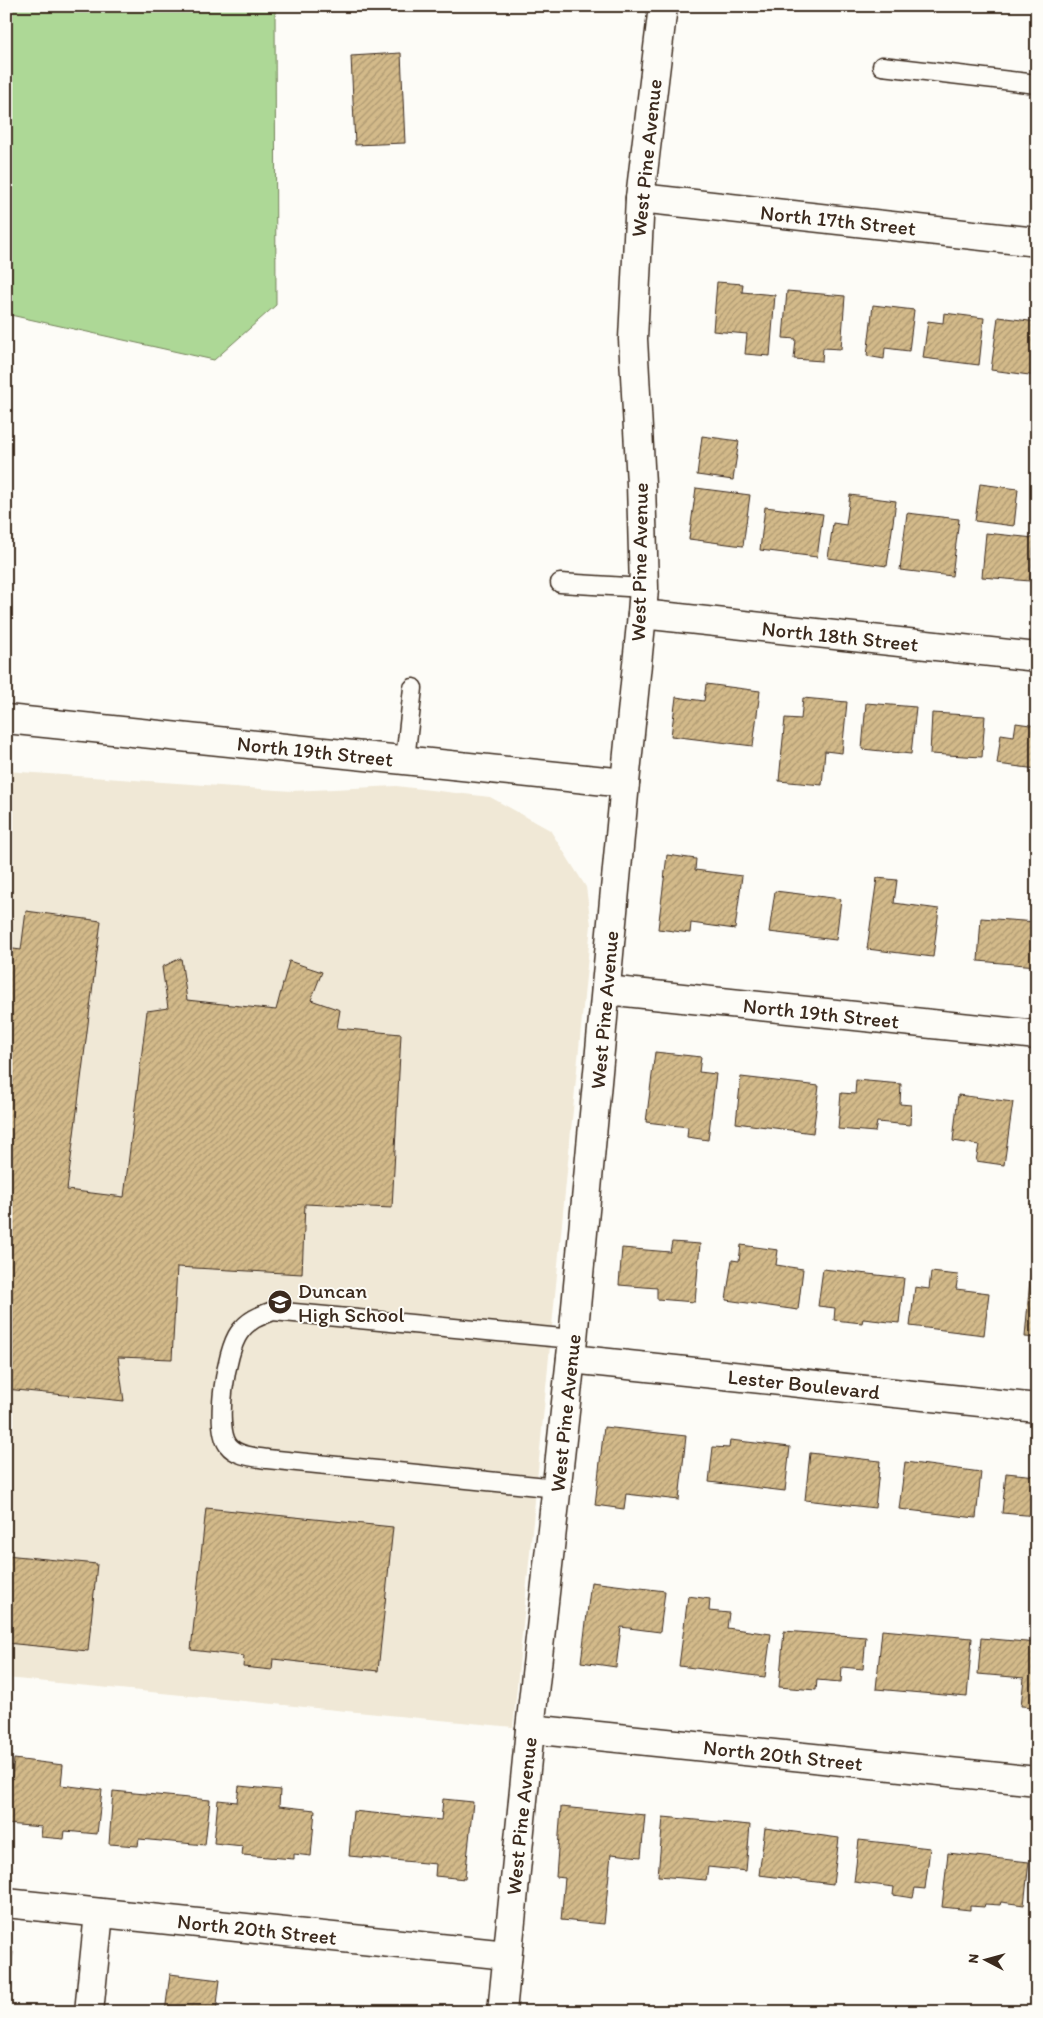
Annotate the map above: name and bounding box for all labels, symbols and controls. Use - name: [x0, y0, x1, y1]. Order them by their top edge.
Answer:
- street label: West Pine Avenue: [625, 78, 667, 238]
- street label: North 17th Street: [759, 199, 917, 241]
- street label: West Pine Avenue: [625, 482, 653, 642]
- street label: North 18th Street: [760, 615, 920, 657]
- street label: North 19th Street: [236, 730, 395, 772]
- street label: West Pine Avenue: [585, 930, 623, 1090]
- street label: North 19th Street: [742, 992, 901, 1034]
- place label: Duncan High School: [298, 1278, 405, 1327]
- school or university icon: Duncan High School: [267, 1289, 293, 1315]
- street label: West Pine Avenue: [544, 1333, 586, 1493]
- street label: Lester Boulevard: [727, 1364, 882, 1404]
- street label: North 20th Street: [702, 1734, 864, 1776]
- street label: West Pine Avenue: [500, 1736, 542, 1896]
- street label: North 20th Street: [176, 1908, 338, 1950]
- north arrow: [960, 1936, 1010, 1986]
- text: N: [965, 1953, 983, 1964]

